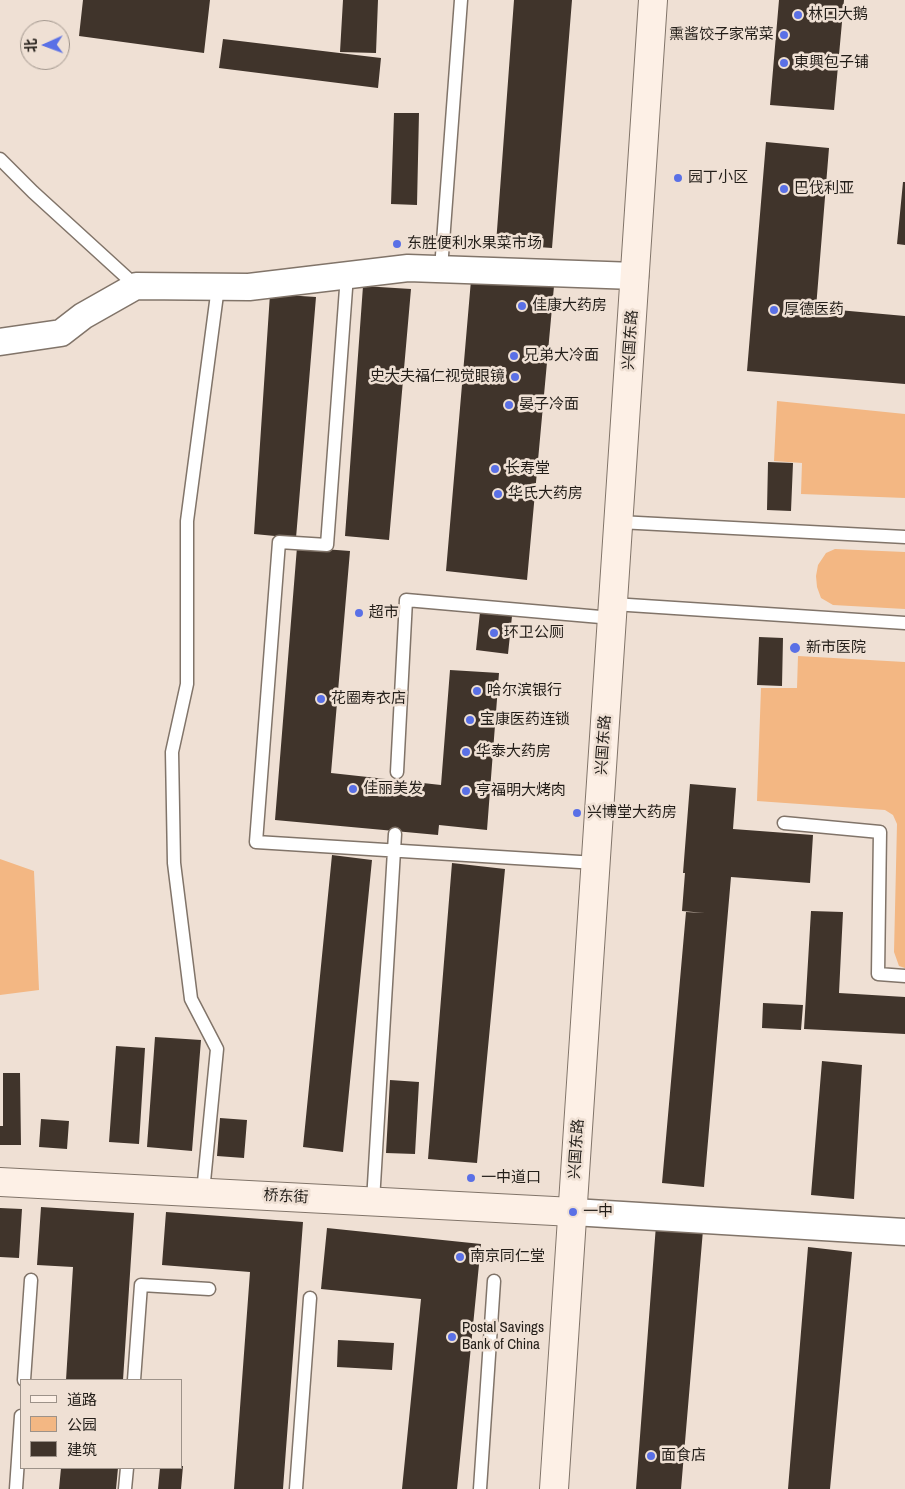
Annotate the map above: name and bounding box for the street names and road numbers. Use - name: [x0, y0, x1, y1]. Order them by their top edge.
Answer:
- street label: 兴国东路: [620, 309, 642, 371]
- street label: 兴国东路: [593, 714, 615, 776]
- street label: 兴国东路: [566, 1118, 588, 1180]
- street label: 桥东街: [263, 1187, 309, 1207]

